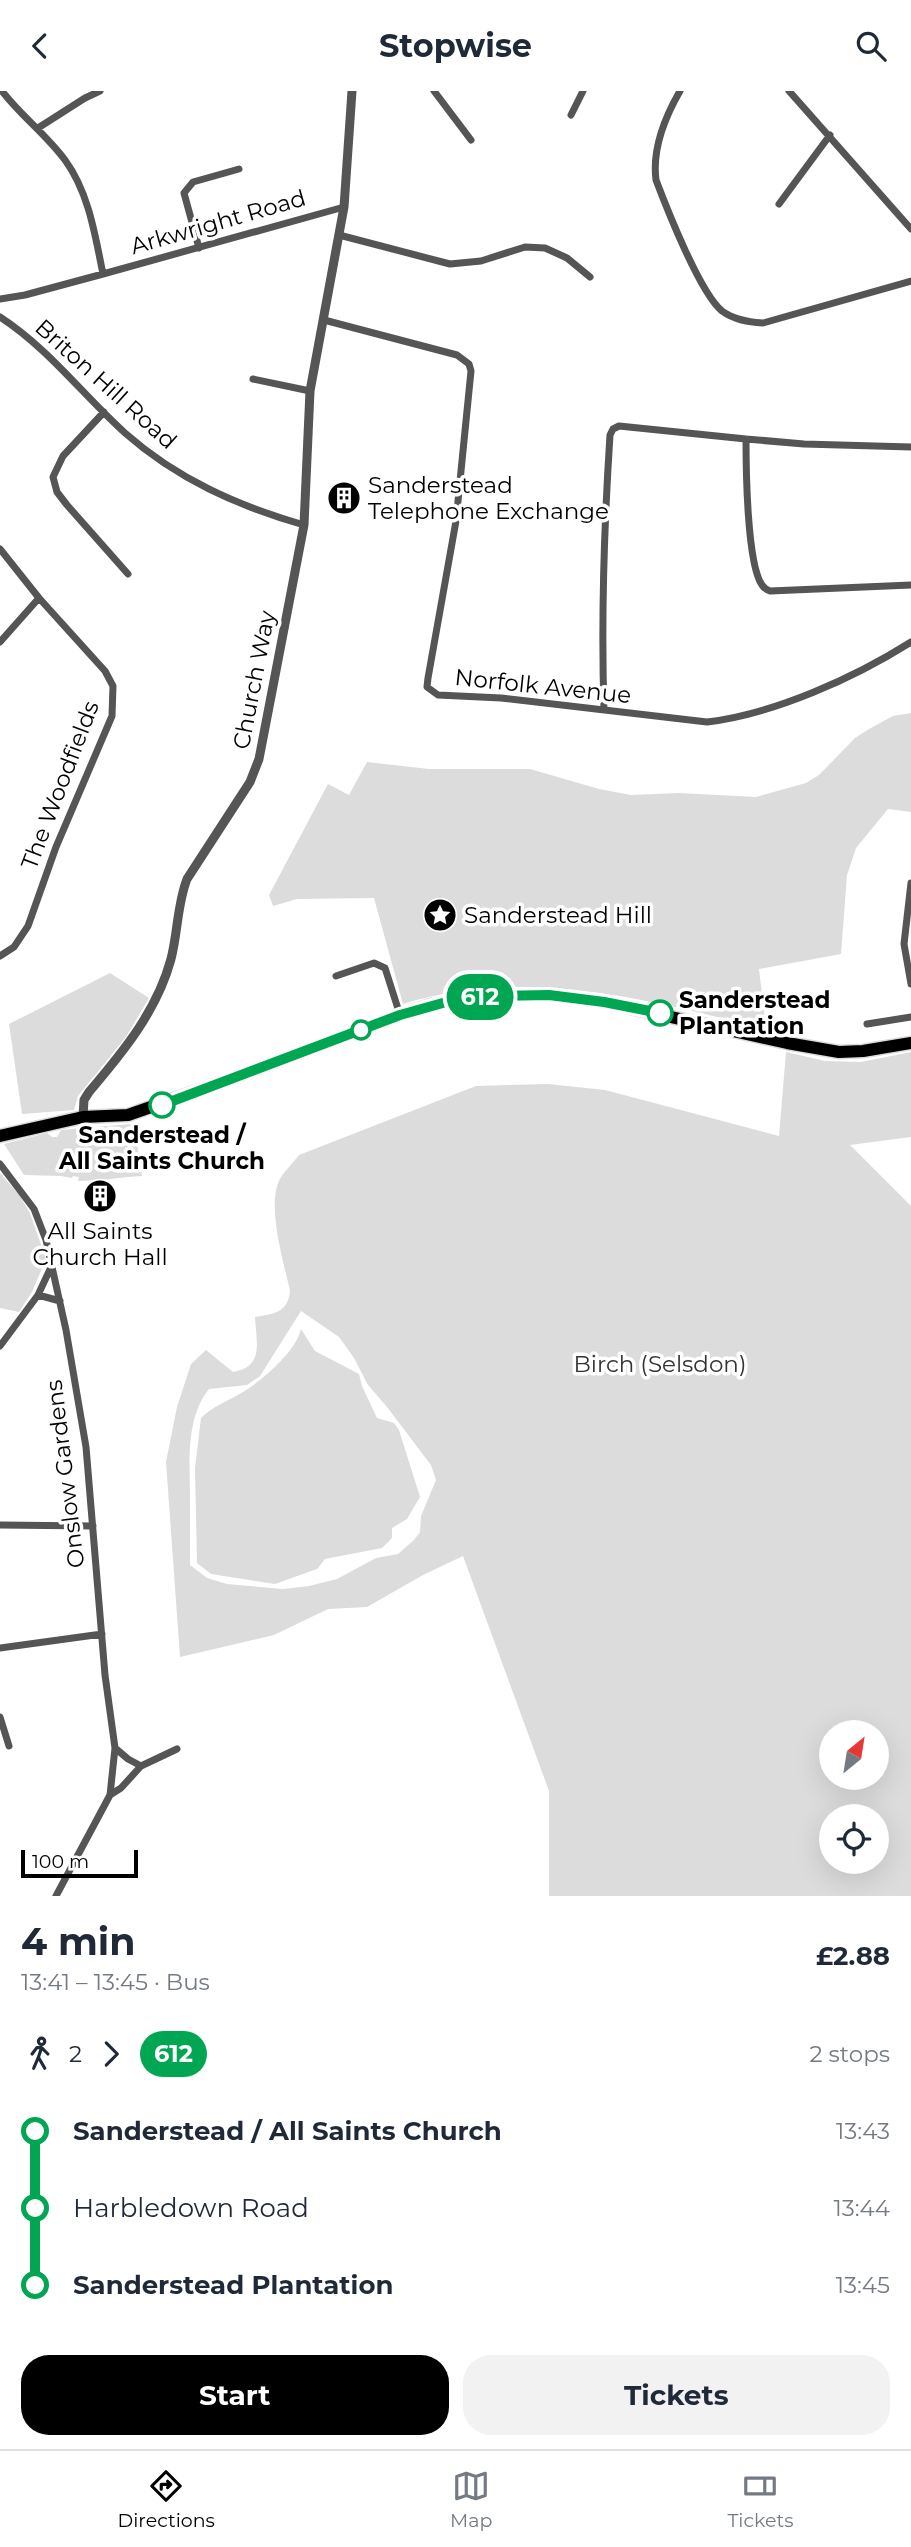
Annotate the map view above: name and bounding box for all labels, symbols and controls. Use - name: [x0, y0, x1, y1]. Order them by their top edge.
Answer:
- text: Stopwise: [379, 26, 532, 65]
- icon: back: [21, 27, 59, 65]
- icon: search: [852, 27, 890, 65]
- street label: Arkwright Road: [127, 184, 309, 260]
- street label: Briton Hill Road: [29, 313, 183, 455]
- place label: Sanderstead Telephone Exchange: [368, 471, 609, 525]
- building icon: Sanderstead Telephone Exchange: [325, 479, 363, 517]
- street label: Church Way: [227, 608, 281, 752]
- street label: Norfolk Avenue: [453, 663, 633, 709]
- street label: The Woodfields: [15, 697, 105, 873]
- place icon: Sanderstead Hill: [421, 896, 459, 934]
- place label: Sanderstead Hill: [464, 901, 652, 929]
- line badge: 612: [440, 974, 520, 1020]
- text: 612: [461, 982, 499, 1011]
- place label: Sanderstead Plantation: [679, 986, 830, 1040]
- marker: Sanderstead Plantation: [647, 1000, 673, 1026]
- unlabelled marker: [351, 1020, 371, 1040]
- marker: Sanderstead / All Saints Church: [149, 1092, 175, 1118]
- place label: Sanderstead / All Saints Church: [58, 1121, 265, 1175]
- building icon: All Saints Church Hall: [81, 1177, 119, 1215]
- place label: All Saints Church Hall: [32, 1217, 168, 1271]
- park label: Birch (Selsdon): [574, 1350, 746, 1378]
- street label: Onslow Gardens: [40, 1378, 90, 1570]
- north arrow: [819, 1720, 889, 1790]
- map controls: [819, 1720, 889, 1874]
- button: locate: [819, 1804, 889, 1874]
- scale bar: [21, 1847, 138, 1879]
- text: 100 m: [32, 1850, 89, 1873]
- text: 4 min: [21, 1918, 136, 1965]
- text: £2.88: [816, 1940, 890, 1972]
- text: 13:41 – 13:45 · Bus: [21, 1968, 210, 1996]
- icon: walk: [21, 2035, 59, 2073]
- icon: forward: [92, 2035, 130, 2073]
- text: 612: [154, 2039, 193, 2068]
- text: 2: [69, 2040, 82, 2068]
- text: 2 stops: [810, 2040, 890, 2068]
- text: Sanderstead / All Saints Church: [73, 2115, 502, 2147]
- text: 13:43: [836, 2117, 890, 2145]
- text: Harbledown Road: [73, 2192, 309, 2224]
- text: 13:44: [833, 2194, 890, 2222]
- text: Sanderstead Plantation: [73, 2269, 393, 2301]
- text: 13:45: [836, 2271, 890, 2299]
- button: Start: [21, 2355, 449, 2435]
- button: Tickets: [463, 2355, 890, 2435]
- tab: Directions: [118, 2467, 215, 2532]
- tab: Map: [450, 2467, 492, 2532]
- tab: Tickets: [727, 2467, 793, 2532]

